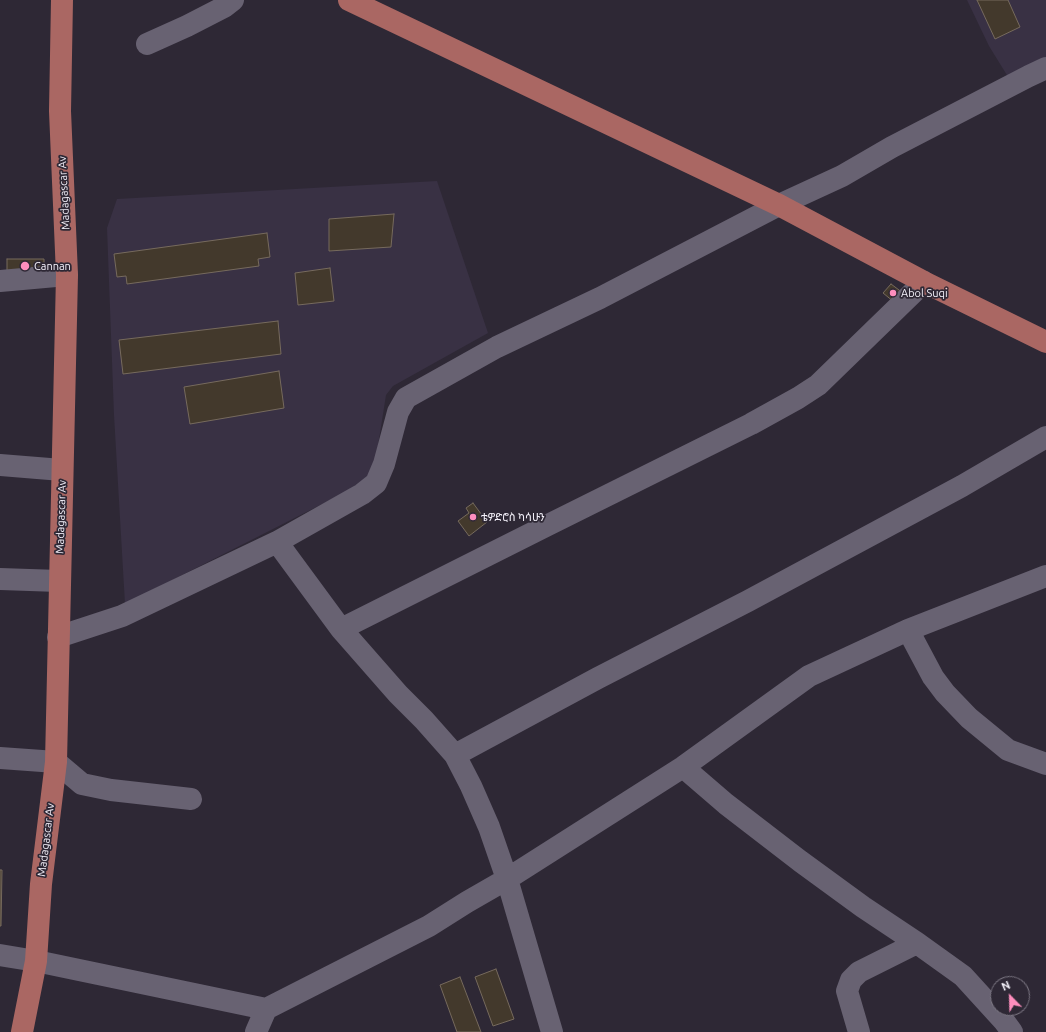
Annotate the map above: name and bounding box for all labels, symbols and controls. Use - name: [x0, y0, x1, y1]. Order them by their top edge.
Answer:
- street label: Madagascar Av: [55, 156, 73, 230]
- place label: Cannan: [34, 259, 71, 273]
- marker: Cannan: [19, 260, 31, 272]
- place label: Abol Suqi: [901, 286, 948, 300]
- marker: Abol Suqi: [888, 288, 898, 298]
- street label: Madagascar Av: [53, 480, 69, 554]
- place label: ቴዎድሮስ ካሳሁን: [481, 510, 545, 524]
- marker: ቴዎድሮስ ካሳሁን: [468, 512, 478, 522]
- street label: Madagascar Av: [35, 803, 57, 877]
- north arrow: [990, 976, 1030, 1016]
- text: N: [1000, 979, 1012, 993]

